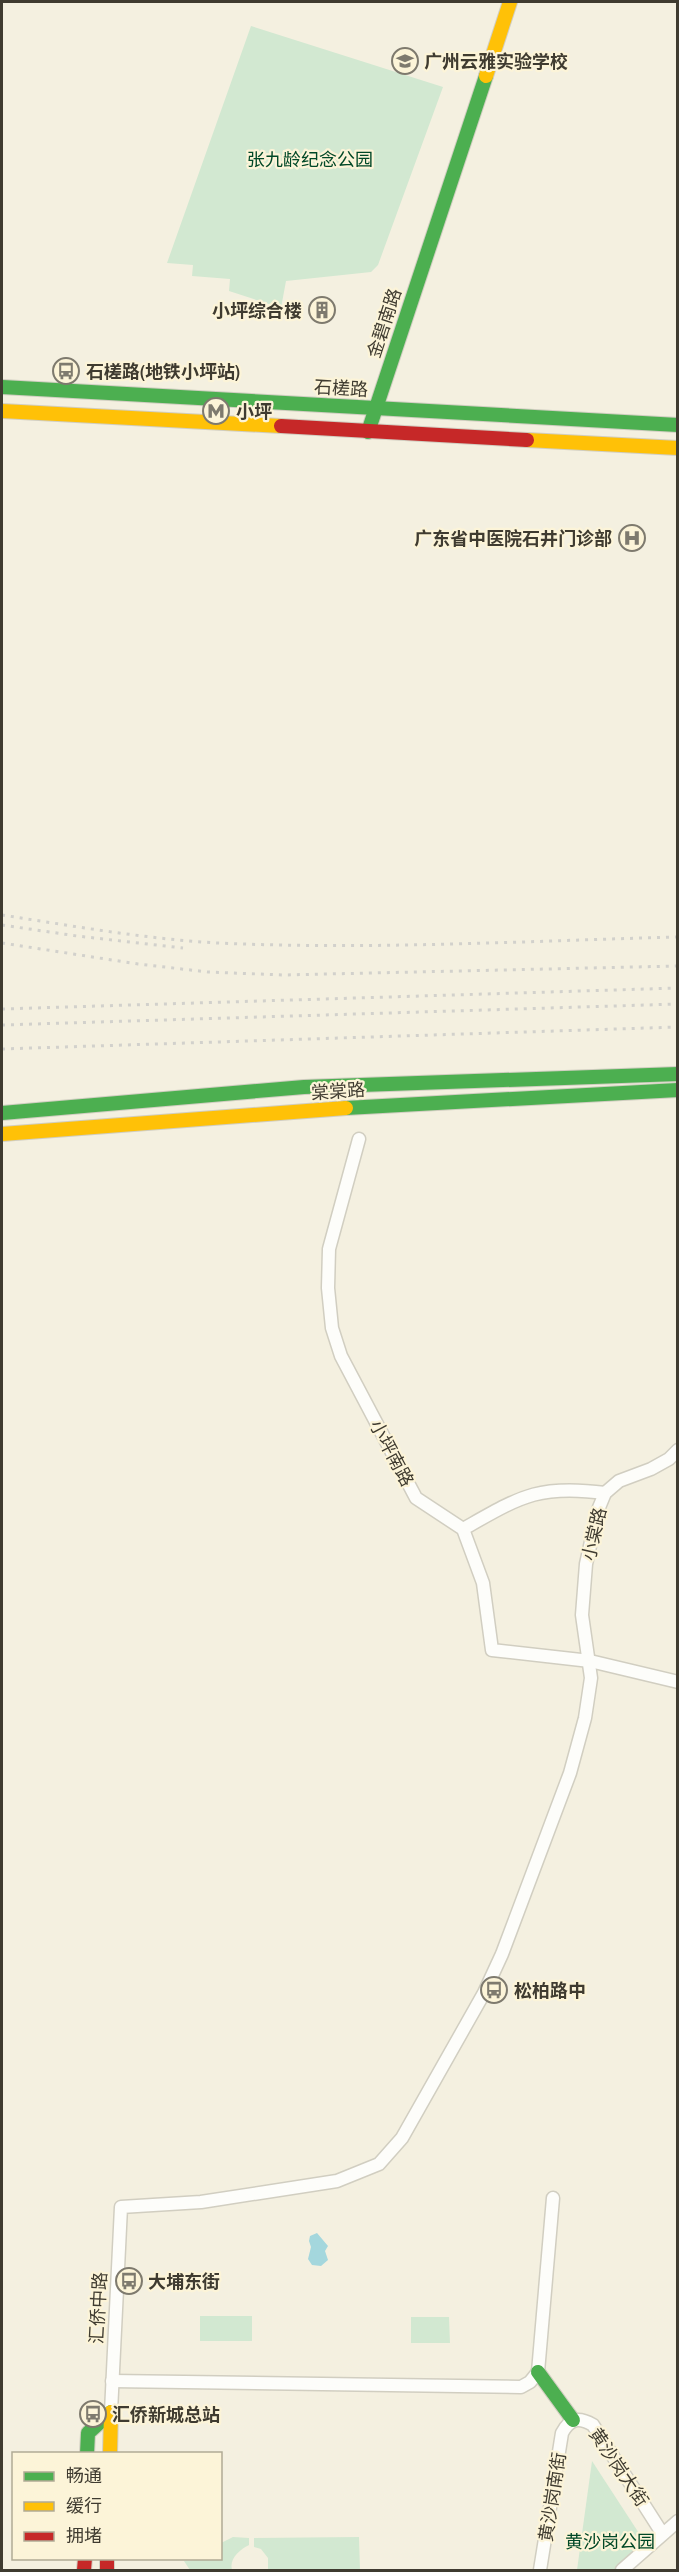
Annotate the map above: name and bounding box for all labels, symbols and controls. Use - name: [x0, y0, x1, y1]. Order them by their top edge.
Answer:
- school or university icon: 广州云雅实验学校: [390, 46, 420, 76]
- place label: 广州云雅实验学校: [424, 49, 568, 74]
- park label: 张九龄纪念公园: [247, 147, 373, 172]
- street label: 金碧南路: [361, 285, 407, 361]
- building icon: 小坪综合楼: [307, 295, 337, 325]
- place label: 小坪综合楼: [212, 298, 302, 323]
- bus stop icon: 石槎路(地铁小坪站): [51, 356, 81, 386]
- place label: 石槎路(地铁小坪站): [86, 359, 240, 384]
- street label: 石槎路: [313, 374, 369, 402]
- metro station icon: 小坪: [201, 396, 231, 426]
- place label: 小坪: [236, 399, 272, 424]
- hospital icon: 广东省中医院石井门诊部: [617, 523, 647, 553]
- place label: 广东省中医院石井门诊部: [414, 526, 612, 551]
- street label: 棠棠路: [310, 1077, 366, 1105]
- street label: 小坪南路: [364, 1415, 420, 1491]
- street label: 小棠路: [576, 1505, 612, 1563]
- bus stop icon: 松柏路中: [479, 1975, 509, 2005]
- place label: 松柏路中: [514, 1978, 586, 2003]
- bus stop icon: 大埔东街: [114, 2266, 144, 2296]
- place label: 大埔东街: [148, 2269, 220, 2294]
- street label: 汇侨中路: [84, 2271, 112, 2345]
- bus stop icon: 汇侨新城总站: [78, 2399, 108, 2429]
- place label: 汇侨新城总站: [112, 2402, 220, 2427]
- street label: 黄沙岗大街: [583, 2423, 655, 2511]
- street label: 黄沙岗南街: [533, 2451, 571, 2543]
- legend: [12, 2452, 222, 2560]
- text: 畅通: [66, 2463, 102, 2488]
- text: 缓行: [66, 2493, 102, 2518]
- text: 拥堵: [66, 2523, 102, 2548]
- park label: 黄沙岗公园: [565, 2529, 655, 2554]

